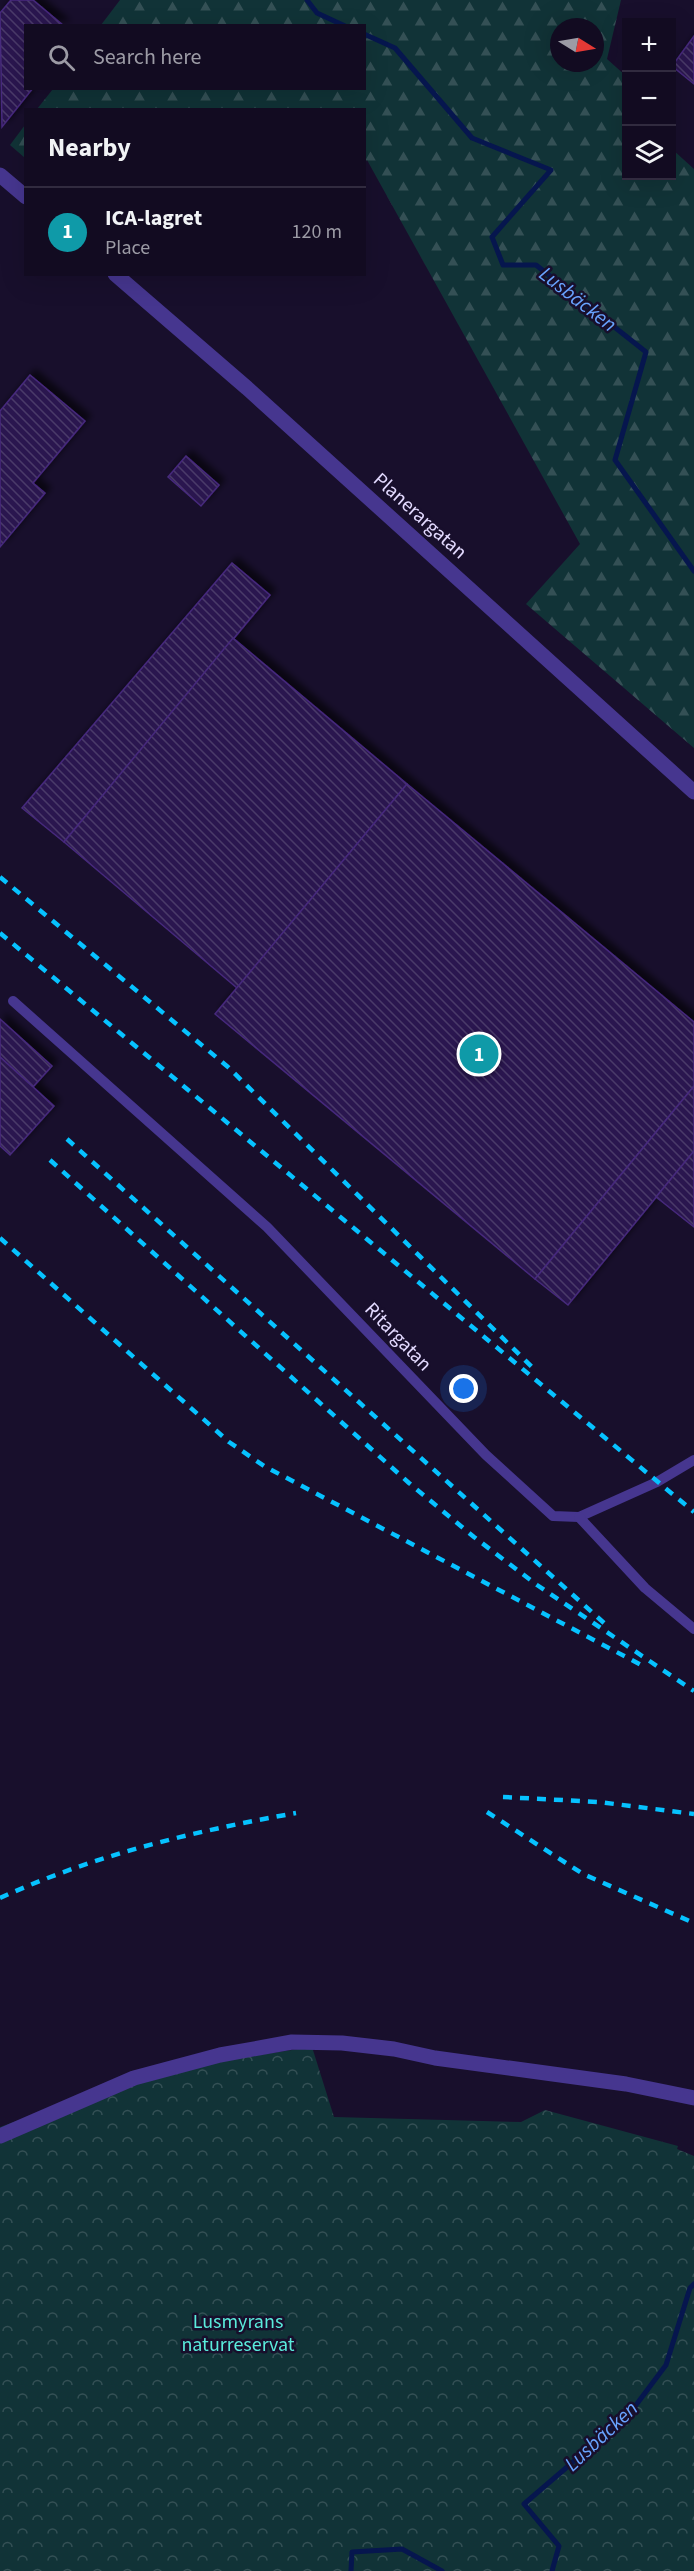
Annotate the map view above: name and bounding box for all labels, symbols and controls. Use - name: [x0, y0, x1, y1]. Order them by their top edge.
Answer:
- north arrow: [550, 18, 604, 72]
- map controls: [622, 18, 676, 180]
- button: +: [622, 18, 676, 72]
- search box: [24, 24, 366, 90]
- icon: search: [45, 41, 78, 74]
- text: Search here: [93, 41, 201, 73]
- button: −: [622, 72, 676, 126]
- button: layers: [622, 126, 676, 180]
- text: Nearby: [48, 129, 131, 166]
- text: ICA-lagret: [105, 202, 202, 234]
- text: 1: [62, 218, 73, 246]
- text: 120 m: [292, 218, 342, 246]
- text: Place: [105, 234, 150, 262]
- water label: Lusbäcken: [533, 259, 623, 339]
- street label: Planerargatan: [367, 466, 473, 566]
- pin: 1: [460, 1032, 498, 1076]
- street label: Ritargatan: [358, 1296, 438, 1378]
- your location: [449, 1374, 478, 1403]
- park label: Lusmyrans naturreservat: [181, 2308, 295, 2359]
- water label: Lusbäcken: [557, 2394, 645, 2478]

